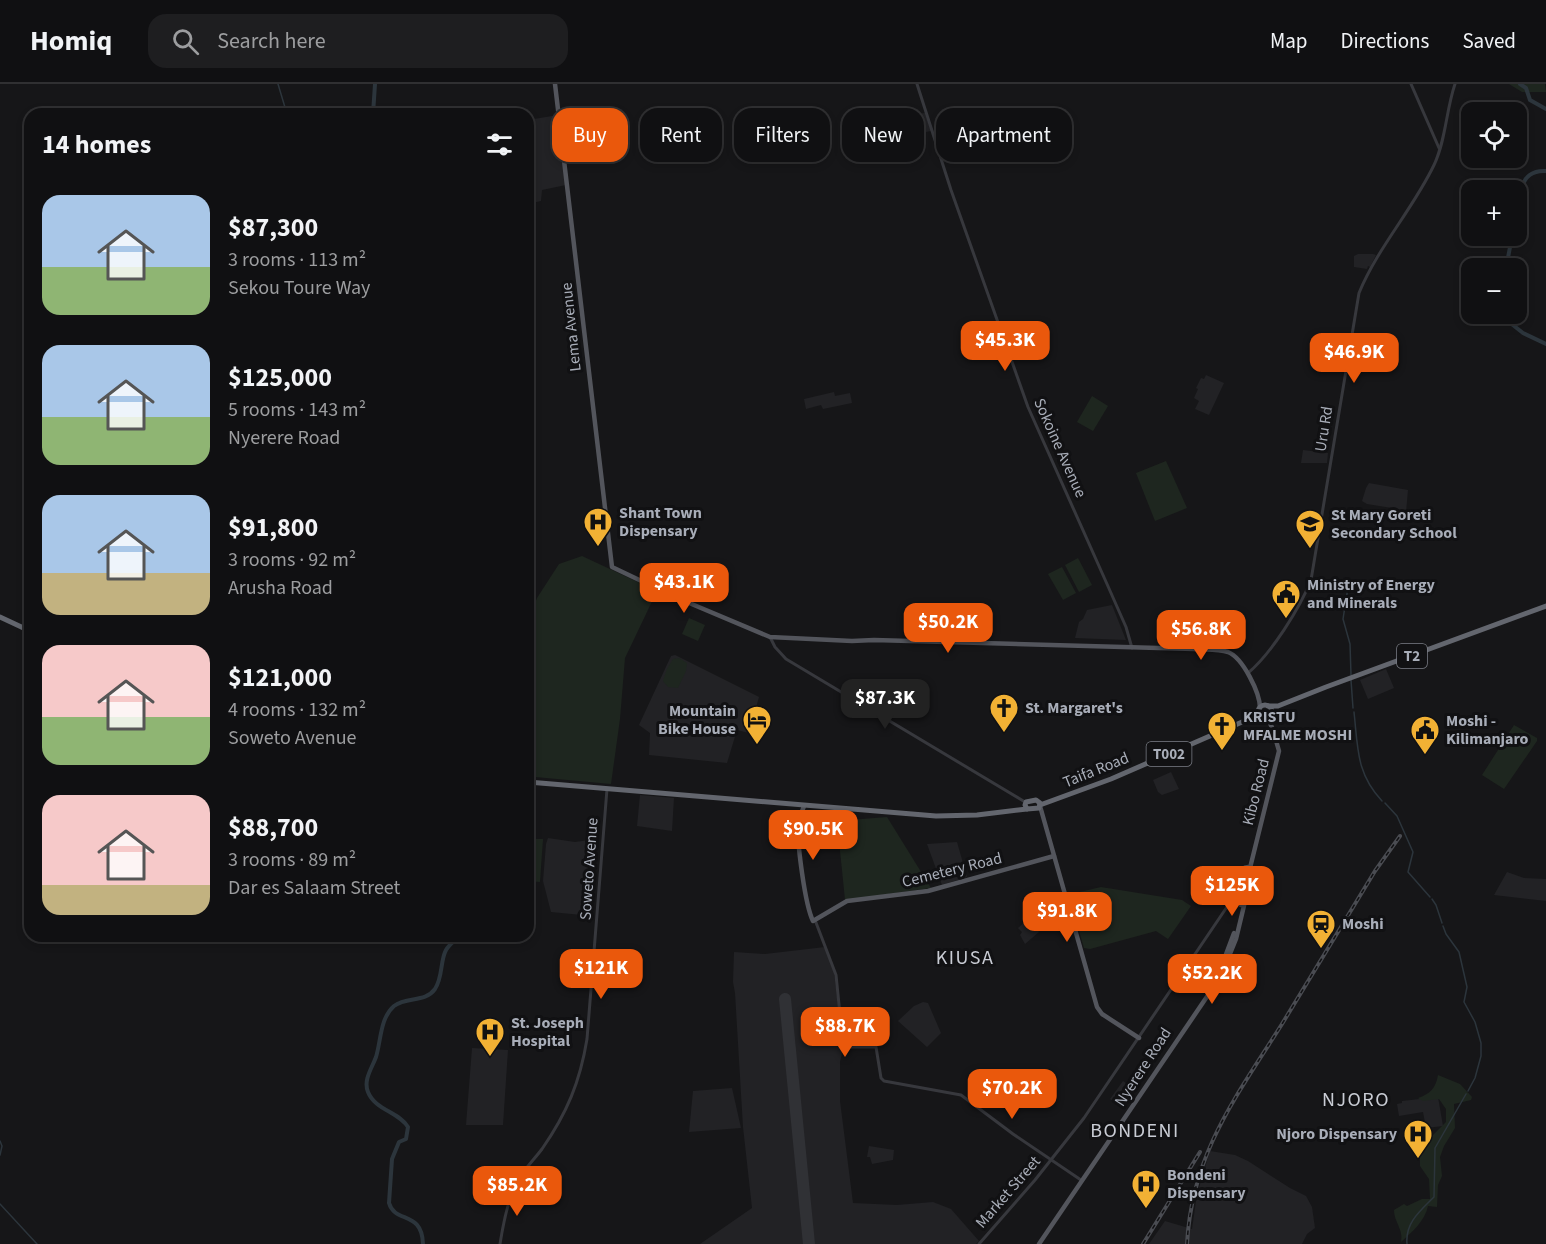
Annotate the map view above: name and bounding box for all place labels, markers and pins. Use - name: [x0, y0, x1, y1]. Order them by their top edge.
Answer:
- pin: $45.3K: [956, 321, 1054, 372]
- pin: $46.9K: [1305, 333, 1403, 384]
- place label: Shant Town Dispensary: [619, 502, 702, 542]
- place label: St Mary Goreti Secondary School: [1331, 504, 1457, 544]
- hospital icon: Shant Town Dispensary: [582, 506, 614, 548]
- school or university icon: St Mary Goreti Secondary School: [1294, 508, 1326, 550]
- pin: $43.1K: [635, 563, 733, 614]
- place label: Ministry of Energy and Minerals: [1307, 574, 1436, 614]
- public building icon: Ministry of Energy and Minerals: [1270, 578, 1302, 620]
- pin: $50.2K: [899, 603, 997, 654]
- pin: $56.8K: [1152, 610, 1250, 661]
- pin: $87.3K: [836, 679, 934, 730]
- church icon: St. Margaret's: [988, 692, 1020, 734]
- place label: St. Margaret's: [1025, 697, 1123, 719]
- place label: Mountain Bike House: [658, 700, 736, 740]
- hotel icon: Mountain Bike House: [741, 704, 773, 746]
- place label: KRISTU MFALME MOSHI: [1243, 706, 1352, 746]
- church icon: KRISTU MFALME MOSHI: [1206, 710, 1238, 752]
- place label: Moshi - Kilimanjaro: [1446, 710, 1529, 750]
- public building icon: Moshi - Kilimanjaro: [1409, 714, 1441, 756]
- pin: $90.5K: [764, 810, 862, 861]
- pin: $125K: [1190, 866, 1274, 917]
- pin: $91.8K: [1018, 892, 1116, 943]
- station icon: Moshi: [1305, 908, 1337, 950]
- place label: Moshi: [1342, 913, 1384, 935]
- pin: $121K: [559, 949, 643, 1000]
- pin: $52.2K: [1163, 954, 1261, 1005]
- pin: $88.7K: [796, 1007, 894, 1058]
- place label: St. Joseph Hospital: [511, 1012, 584, 1052]
- hospital icon: St. Joseph Hospital: [474, 1016, 506, 1058]
- pin: $70.2K: [963, 1069, 1061, 1120]
- hospital icon: Njoro Dispensary: [1402, 1118, 1434, 1160]
- place label: Njoro Dispensary: [1276, 1123, 1398, 1145]
- place label: Bondeni Dispensary: [1167, 1164, 1246, 1204]
- pin: $85.2K: [468, 1166, 566, 1217]
- hospital icon: Bondeni Dispensary: [1130, 1168, 1162, 1210]

